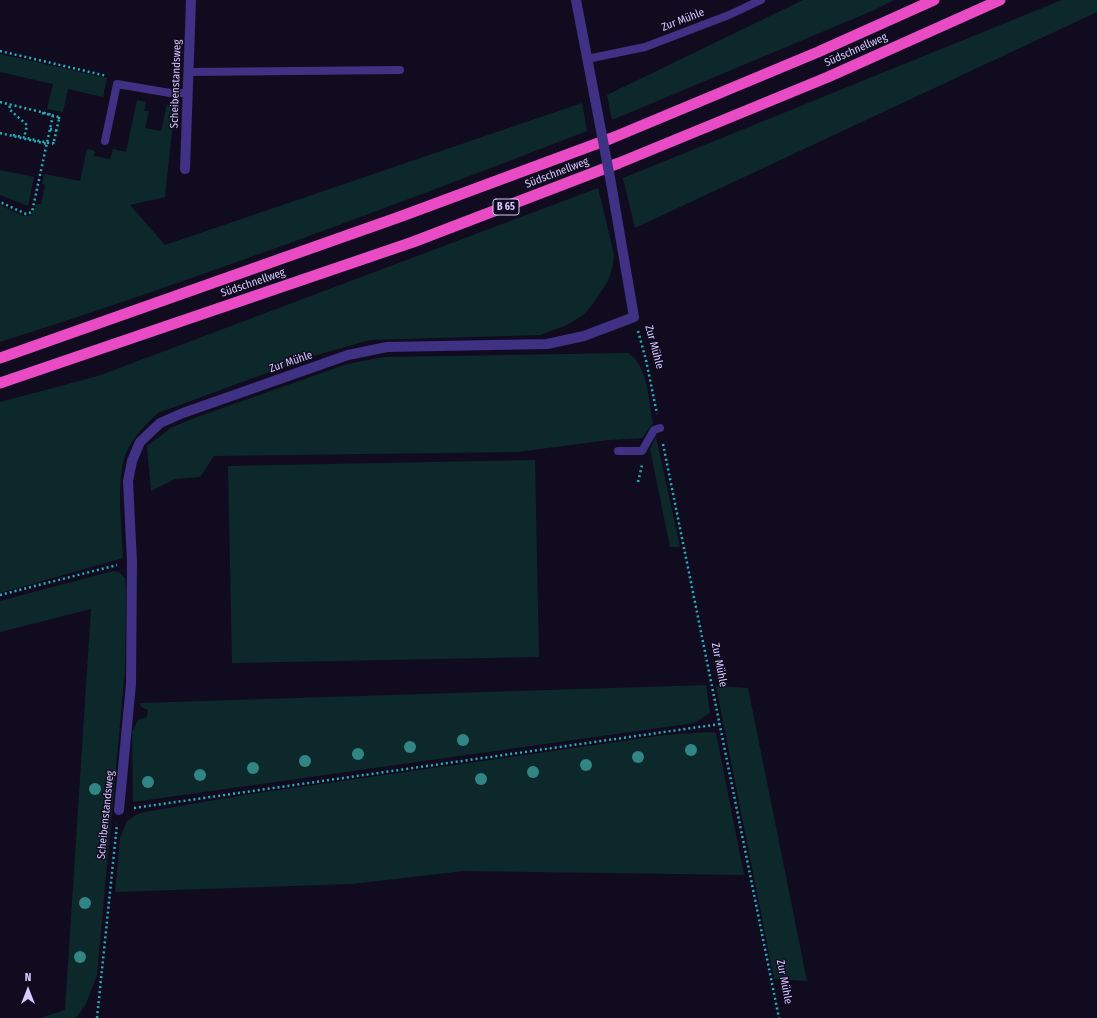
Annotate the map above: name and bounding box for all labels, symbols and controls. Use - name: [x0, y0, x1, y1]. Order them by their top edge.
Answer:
- street label: Zur Mühle: [660, 6, 706, 34]
- street label: Südschnellweg: [823, 30, 889, 70]
- street label: Scheibenstandsweg: [168, 39, 184, 129]
- street label: Südschnellweg: [523, 155, 591, 191]
- road number: B 65: [493, 199, 519, 215]
- street label: Südschnellweg: [219, 266, 287, 300]
- street label: Zur Mühle: [642, 324, 666, 370]
- street label: Zur Mühle: [268, 348, 314, 376]
- street label: Zur Mühle: [708, 642, 730, 688]
- street label: Scheibenstandsweg: [95, 770, 117, 860]
- street label: Zur Mühle: [773, 959, 795, 1005]
- north arrow: [8, 970, 48, 1010]
- text: N: [25, 971, 31, 984]

